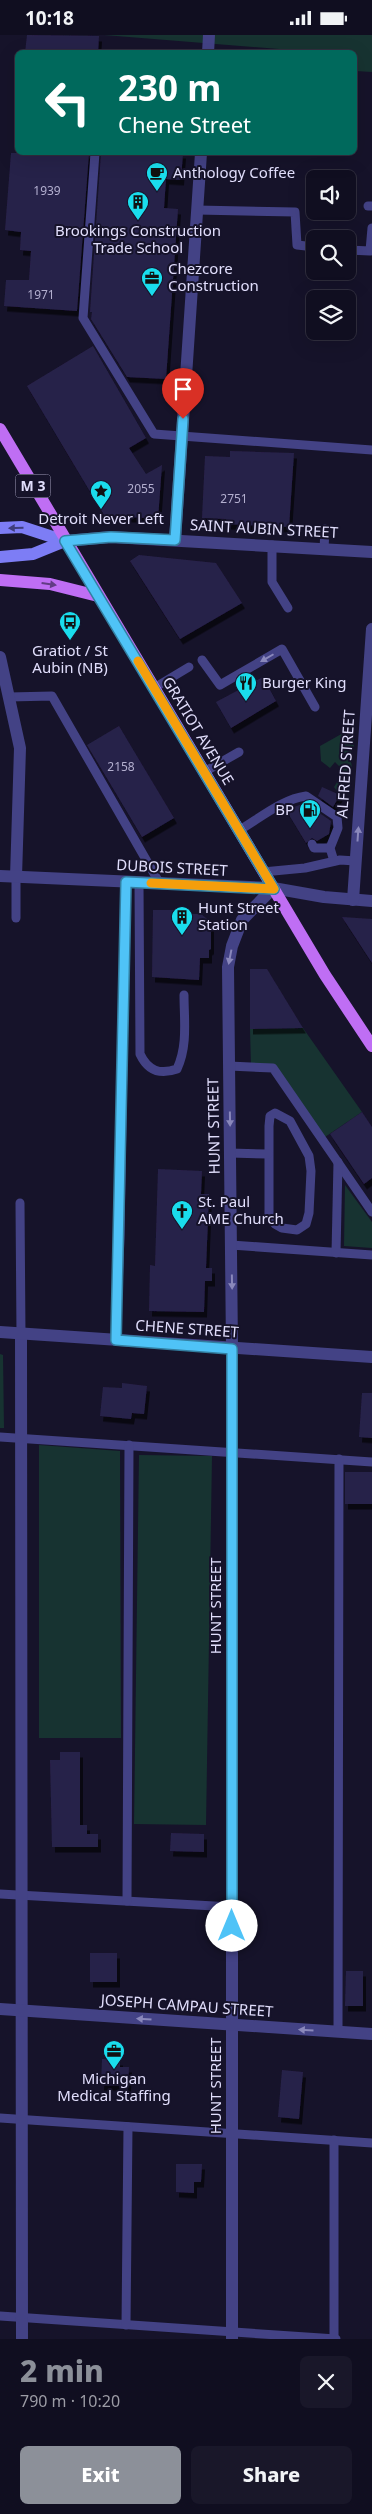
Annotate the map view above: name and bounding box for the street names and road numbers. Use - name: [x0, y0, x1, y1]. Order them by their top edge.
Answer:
- road number: M 3: [15, 475, 50, 497]
- street label: SAINT AUBIN STREET: [190, 514, 339, 542]
- street label: GRATIOT AVENUE: [159, 673, 239, 788]
- street label: ALFRED STREET: [331, 708, 359, 819]
- street label: DUBOIS STREET: [116, 854, 229, 880]
- street label: HUNT STREET: [202, 1077, 224, 1175]
- street label: CHENE STREET: [135, 1314, 240, 1342]
- street label: HUNT STREET: [205, 1557, 225, 1654]
- street label: JOSEPH CAMPAU STREET: [98, 1989, 275, 2021]
- street label: HUNT STREET: [205, 2037, 225, 2134]

